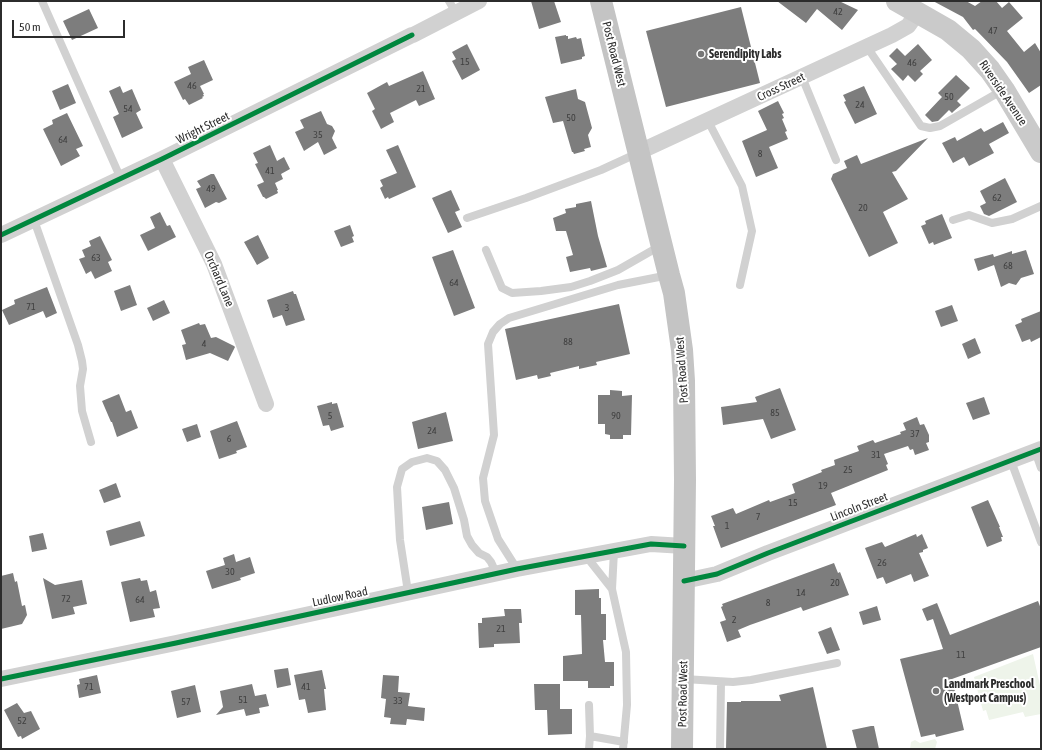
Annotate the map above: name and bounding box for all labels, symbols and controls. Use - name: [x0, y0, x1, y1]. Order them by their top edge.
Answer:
- house number: 42: [833, 6, 843, 18]
- scale bar: [14, 12, 127, 38]
- text: 50 m: [19, 20, 41, 34]
- street label: Post Road West: [599, 20, 629, 88]
- house number: 47: [988, 25, 998, 37]
- place label: Serendipity Labs: [709, 47, 781, 61]
- marker: Serendipity Labs: [696, 49, 706, 59]
- house number: 15: [460, 56, 470, 68]
- house number: 46: [907, 57, 917, 69]
- street label: Riverside Avenue: [976, 58, 1030, 128]
- street label: Cross Street: [755, 70, 807, 104]
- house number: 46: [187, 80, 197, 92]
- house number: 21: [416, 83, 426, 95]
- house number: 50: [944, 91, 954, 103]
- house number: 24: [855, 99, 865, 111]
- house number: 54: [123, 103, 133, 115]
- street label: Wright Street: [174, 109, 232, 147]
- house number: 50: [566, 112, 576, 124]
- house number: 35: [313, 129, 323, 141]
- house number: 64: [58, 134, 68, 146]
- house number: 8: [758, 148, 762, 160]
- house number: 41: [265, 165, 275, 177]
- house number: 49: [206, 183, 216, 195]
- house number: 62: [992, 192, 1002, 204]
- house number: 20: [858, 202, 868, 214]
- street label: Orchard Lane: [201, 249, 237, 309]
- house number: 63: [91, 252, 101, 264]
- house number: 68: [1003, 260, 1013, 272]
- house number: 64: [449, 277, 459, 289]
- house number: 71: [26, 301, 36, 313]
- house number: 3: [285, 302, 289, 314]
- house number: 88: [563, 336, 573, 348]
- street label: Post Road West: [672, 336, 692, 404]
- house number: 4: [202, 338, 206, 350]
- house number: 85: [770, 407, 780, 419]
- house number: 5: [328, 410, 332, 422]
- house number: 90: [611, 410, 621, 422]
- house number: 24: [427, 425, 437, 437]
- house number: 37: [910, 428, 920, 440]
- house number: 6: [227, 433, 231, 445]
- house number: 31: [871, 449, 881, 461]
- house number: 25: [843, 464, 853, 476]
- house number: 19: [818, 480, 828, 492]
- street label: Lincoln Street: [828, 489, 890, 525]
- house number: 15: [788, 497, 798, 509]
- house number: 7: [756, 511, 760, 523]
- house number: 1: [725, 520, 729, 532]
- house number: 26: [877, 557, 887, 569]
- house number: 30: [225, 566, 235, 578]
- house number: 20: [830, 577, 840, 589]
- street label: Ludlow Road: [311, 584, 369, 610]
- house number: 14: [796, 587, 806, 599]
- house number: 72: [61, 593, 71, 605]
- house number: 64: [135, 594, 145, 606]
- house number: 8: [766, 597, 770, 609]
- house number: 2: [732, 614, 736, 626]
- house number: 21: [496, 623, 506, 635]
- house number: 11: [956, 649, 966, 661]
- street label: Post Road West: [675, 660, 691, 728]
- place label: Landmark Preschool (Westport Campus): [944, 677, 1034, 705]
- house number: 71: [84, 681, 94, 693]
- house number: 41: [301, 681, 311, 693]
- marker: Landmark Preschool (Westport Campus): [931, 686, 941, 696]
- house number: 51: [238, 694, 248, 706]
- house number: 33: [393, 695, 403, 707]
- house number: 57: [181, 696, 191, 708]
- house number: 52: [17, 715, 27, 727]

